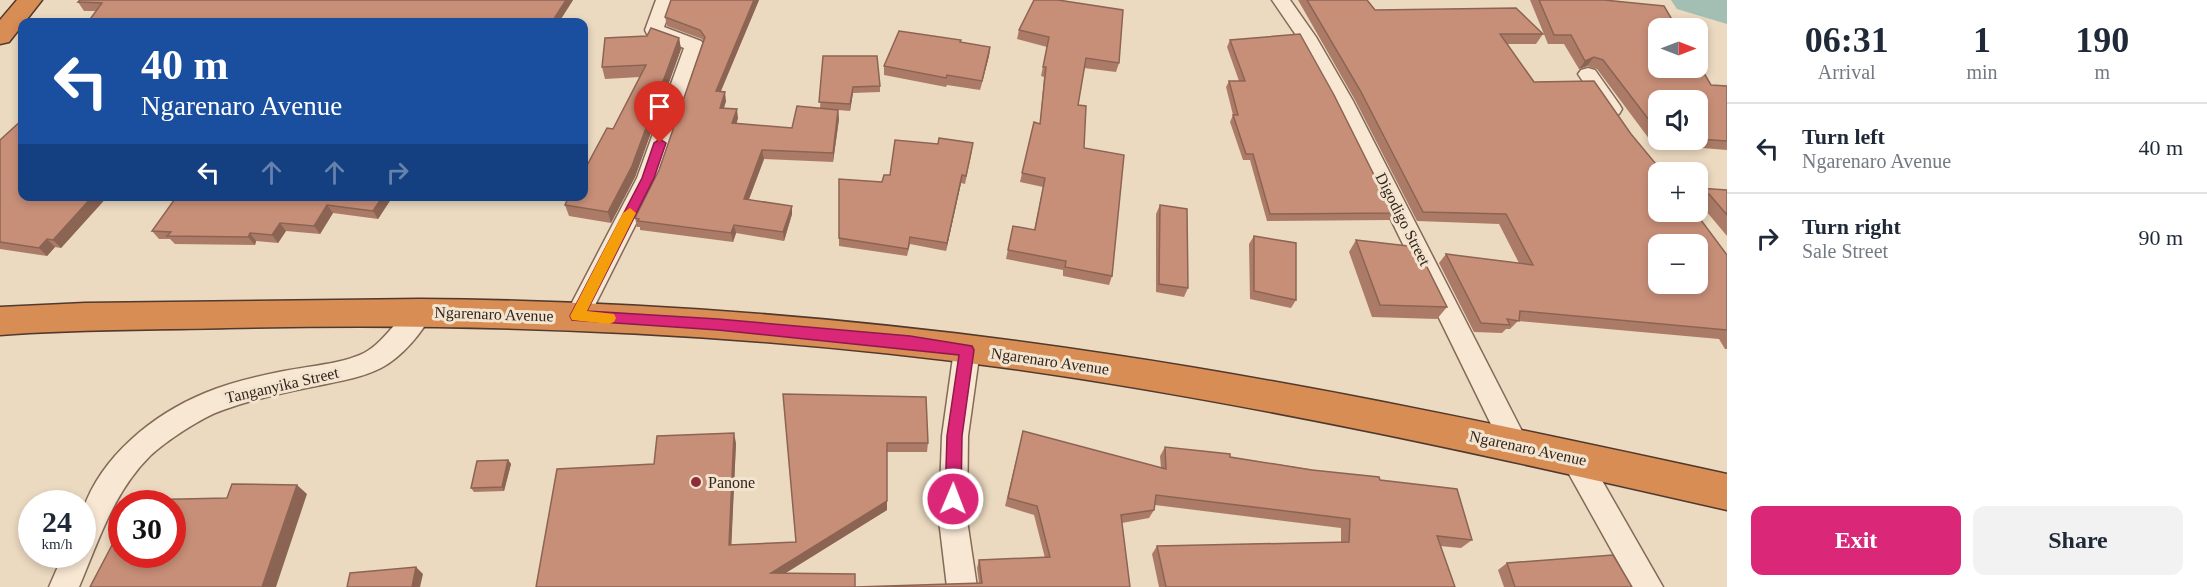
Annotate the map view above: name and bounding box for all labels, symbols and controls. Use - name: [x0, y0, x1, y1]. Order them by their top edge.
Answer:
- north arrow: [1648, 18, 1708, 78]
- map controls: [1648, 18, 1708, 294]
- text: 06:31: [1805, 20, 1889, 60]
- text: 1: [1973, 20, 1991, 60]
- text: 190: [2075, 20, 2129, 60]
- icon: left: [42, 42, 120, 120]
- text: 40 m: [141, 42, 229, 88]
- text: Arrival: [1818, 61, 1876, 83]
- text: min: [1966, 61, 1998, 83]
- text: m: [2095, 61, 2110, 83]
- pin: [634, 81, 685, 143]
- icon: arrive: [643, 90, 676, 123]
- button: sound: [1648, 90, 1708, 150]
- text: Ngarenaro Avenue: [141, 91, 342, 121]
- text: Turn left: [1802, 124, 1885, 149]
- icon: left: [1751, 132, 1784, 165]
- text: 40 m: [2138, 135, 2183, 160]
- text: Ngarenaro Avenue: [1802, 150, 1951, 172]
- icon: left: [192, 156, 225, 189]
- icon: ahead: [255, 156, 288, 189]
- icon: ahead: [318, 156, 351, 189]
- icon: right: [381, 156, 414, 189]
- button: +: [1648, 162, 1708, 222]
- street label: Digodigo Street: [1371, 170, 1434, 269]
- text: Turn right: [1802, 214, 1901, 239]
- icon: right: [1751, 222, 1784, 255]
- text: 90 m: [2138, 225, 2183, 250]
- button: −: [1648, 234, 1708, 294]
- text: Sale Street: [1802, 240, 1888, 262]
- street label: Ngarenaro Avenue: [434, 303, 554, 326]
- street label: Ngarenaro Avenue: [990, 344, 1110, 379]
- street label: Tanganyika Street: [224, 364, 341, 407]
- street label: Ngarenaro Avenue: [1468, 427, 1588, 470]
- position arrow: [921, 467, 985, 531]
- place label: Panone: [708, 474, 755, 491]
- marker: Panone: [689, 475, 703, 489]
- speed limit sign: 30: [108, 490, 186, 568]
- text: 24: [42, 505, 72, 538]
- button: Exit: [1751, 506, 1961, 575]
- button: Share: [1973, 506, 2183, 575]
- text: km/h: [42, 536, 72, 552]

